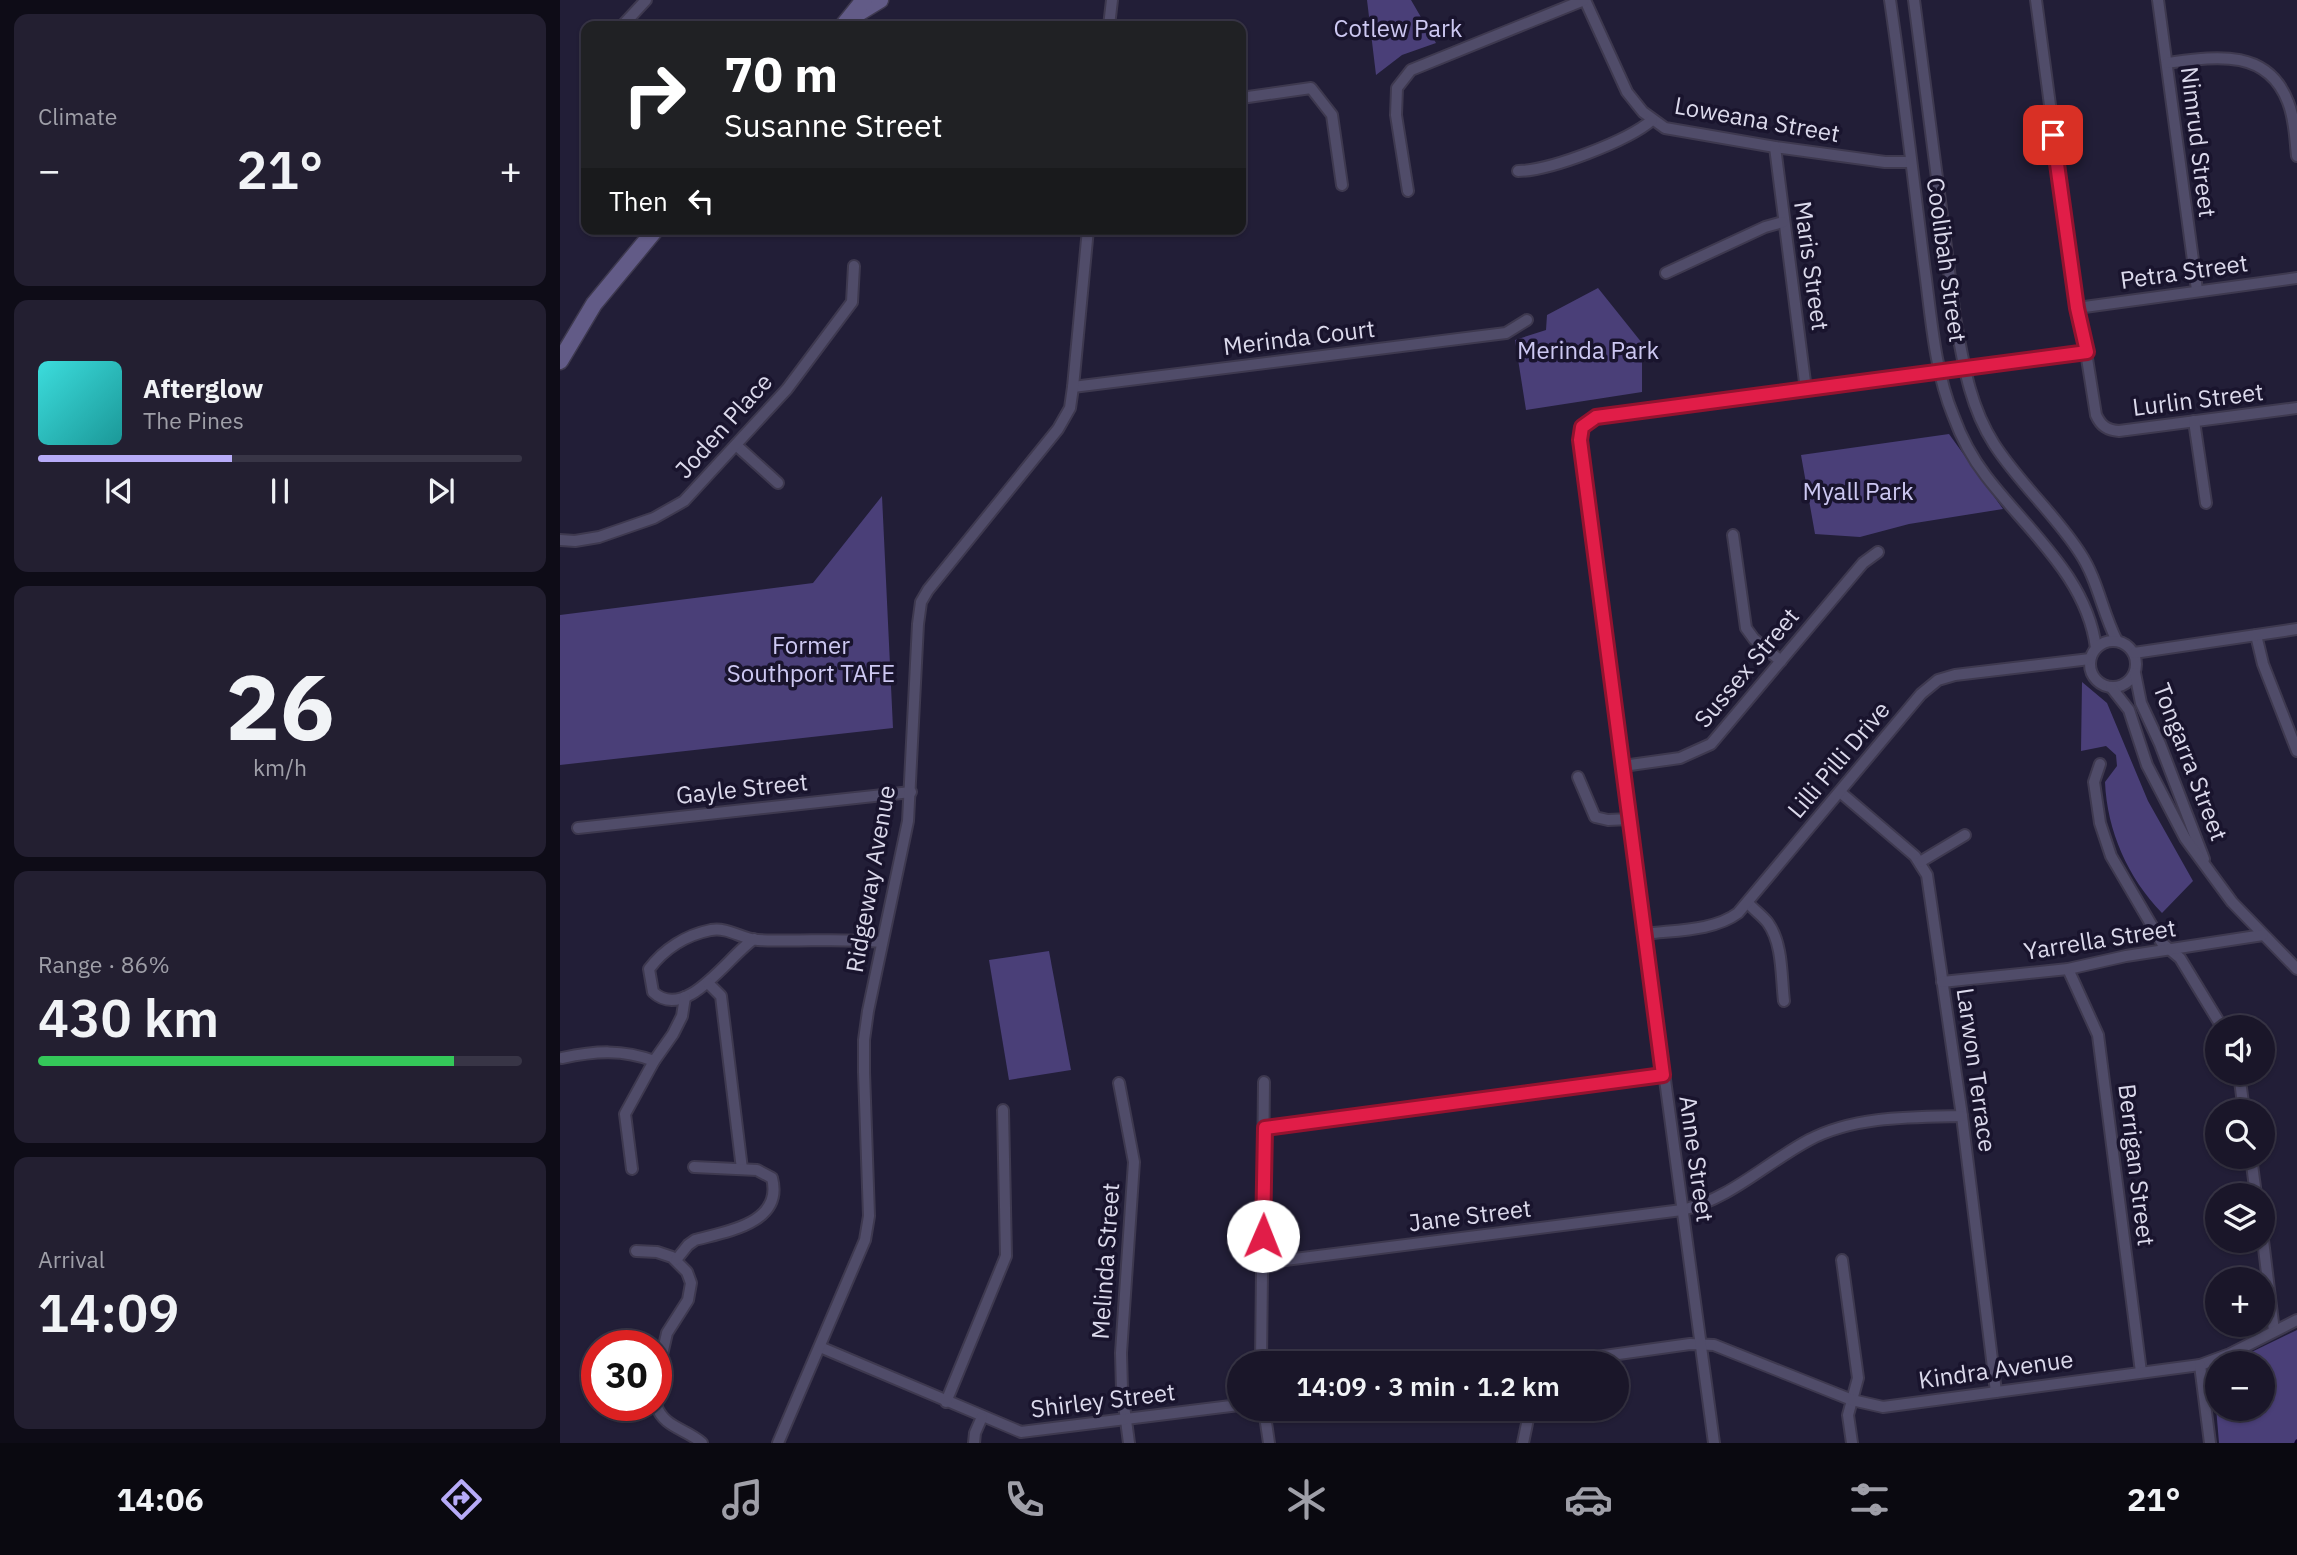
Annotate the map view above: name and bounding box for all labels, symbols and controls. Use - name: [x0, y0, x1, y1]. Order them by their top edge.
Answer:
- park label: Cotlew Park: [1333, 12, 1463, 44]
- text: 70 m: [724, 42, 838, 105]
- icon: right: [609, 49, 700, 140]
- street label: Nimrud Street: [2174, 65, 2224, 219]
- street label: Loweana Street: [1672, 89, 1842, 149]
- text: Climate: [38, 101, 117, 131]
- text: Susanne Street: [724, 104, 943, 146]
- pin: [2023, 105, 2083, 165]
- icon: arrive: [2034, 116, 2072, 154]
- text: 21°: [237, 136, 323, 203]
- text: −: [38, 145, 61, 194]
- text: +: [499, 145, 522, 194]
- street label: Coolibah Street: [1920, 175, 1974, 344]
- icon: left: [682, 182, 720, 220]
- text: Then: [609, 184, 668, 218]
- street label: Maris Street: [1787, 199, 1837, 333]
- street label: Petra Street: [2118, 246, 2250, 296]
- street label: Merinda Court: [1221, 312, 1377, 362]
- park label: Merinda Park: [1517, 334, 1659, 366]
- street label: Joden Place: [668, 366, 779, 485]
- text: Afterglow: [143, 371, 263, 405]
- street label: Lurlin Street: [2130, 375, 2265, 423]
- text: The Pines: [143, 405, 244, 435]
- icon: previous: [100, 472, 138, 510]
- icon: pause: [261, 472, 299, 510]
- icon: next: [422, 472, 460, 510]
- park label: Myall Park: [1802, 475, 1914, 507]
- street label: Sussex Street: [1687, 601, 1806, 734]
- park label: Former Southport TAFE: [727, 629, 895, 689]
- text: 26: [225, 647, 335, 765]
- street label: Tongarra Street: [2146, 678, 2236, 845]
- street label: Lilli Pilli Drive: [1780, 694, 1897, 825]
- text: km/h: [253, 752, 307, 782]
- street label: Gayle Street: [674, 765, 809, 811]
- street label: Ridgeway Avenue: [838, 783, 902, 975]
- street label: Yarrella Street: [2021, 911, 2178, 967]
- text: Range · 86%: [38, 949, 170, 979]
- text: 430 km: [38, 984, 219, 1051]
- street label: Larwon Terrace: [1950, 986, 2004, 1154]
- map controls: [2205, 1015, 2275, 1421]
- button: sound: [2205, 1015, 2275, 1085]
- street label: Berrigan Street: [2111, 1082, 2163, 1248]
- street label: Anne Street: [1672, 1094, 1722, 1224]
- button: search: [2205, 1099, 2275, 1169]
- street label: Melinda Street: [1084, 1181, 1126, 1340]
- button: layers: [2205, 1183, 2275, 1253]
- street label: Jane Street: [1407, 1192, 1533, 1238]
- position arrow: [1226, 1199, 1300, 1273]
- text: Arrival: [38, 1244, 105, 1274]
- button: +: [2205, 1267, 2275, 1337]
- text: 14:09: [38, 1279, 179, 1346]
- speed limit sign: 30: [581, 1330, 672, 1421]
- street label: Kindra Avenue: [1916, 1342, 2075, 1396]
- button: −: [2205, 1351, 2275, 1421]
- text: 14:09 · 3 min · 1.2 km: [1296, 1369, 1560, 1403]
- street label: Shirley Street: [1029, 1375, 1177, 1425]
- icon: directions: [437, 1475, 486, 1524]
- icon: music: [718, 1475, 767, 1524]
- icon: phone: [1000, 1475, 1049, 1524]
- icon: climate: [1282, 1475, 1331, 1524]
- icon: car: [1564, 1475, 1613, 1524]
- icon: filters: [1845, 1475, 1894, 1524]
- text: 14:06: [116, 1478, 204, 1520]
- text: 21°: [2127, 1478, 2181, 1520]

